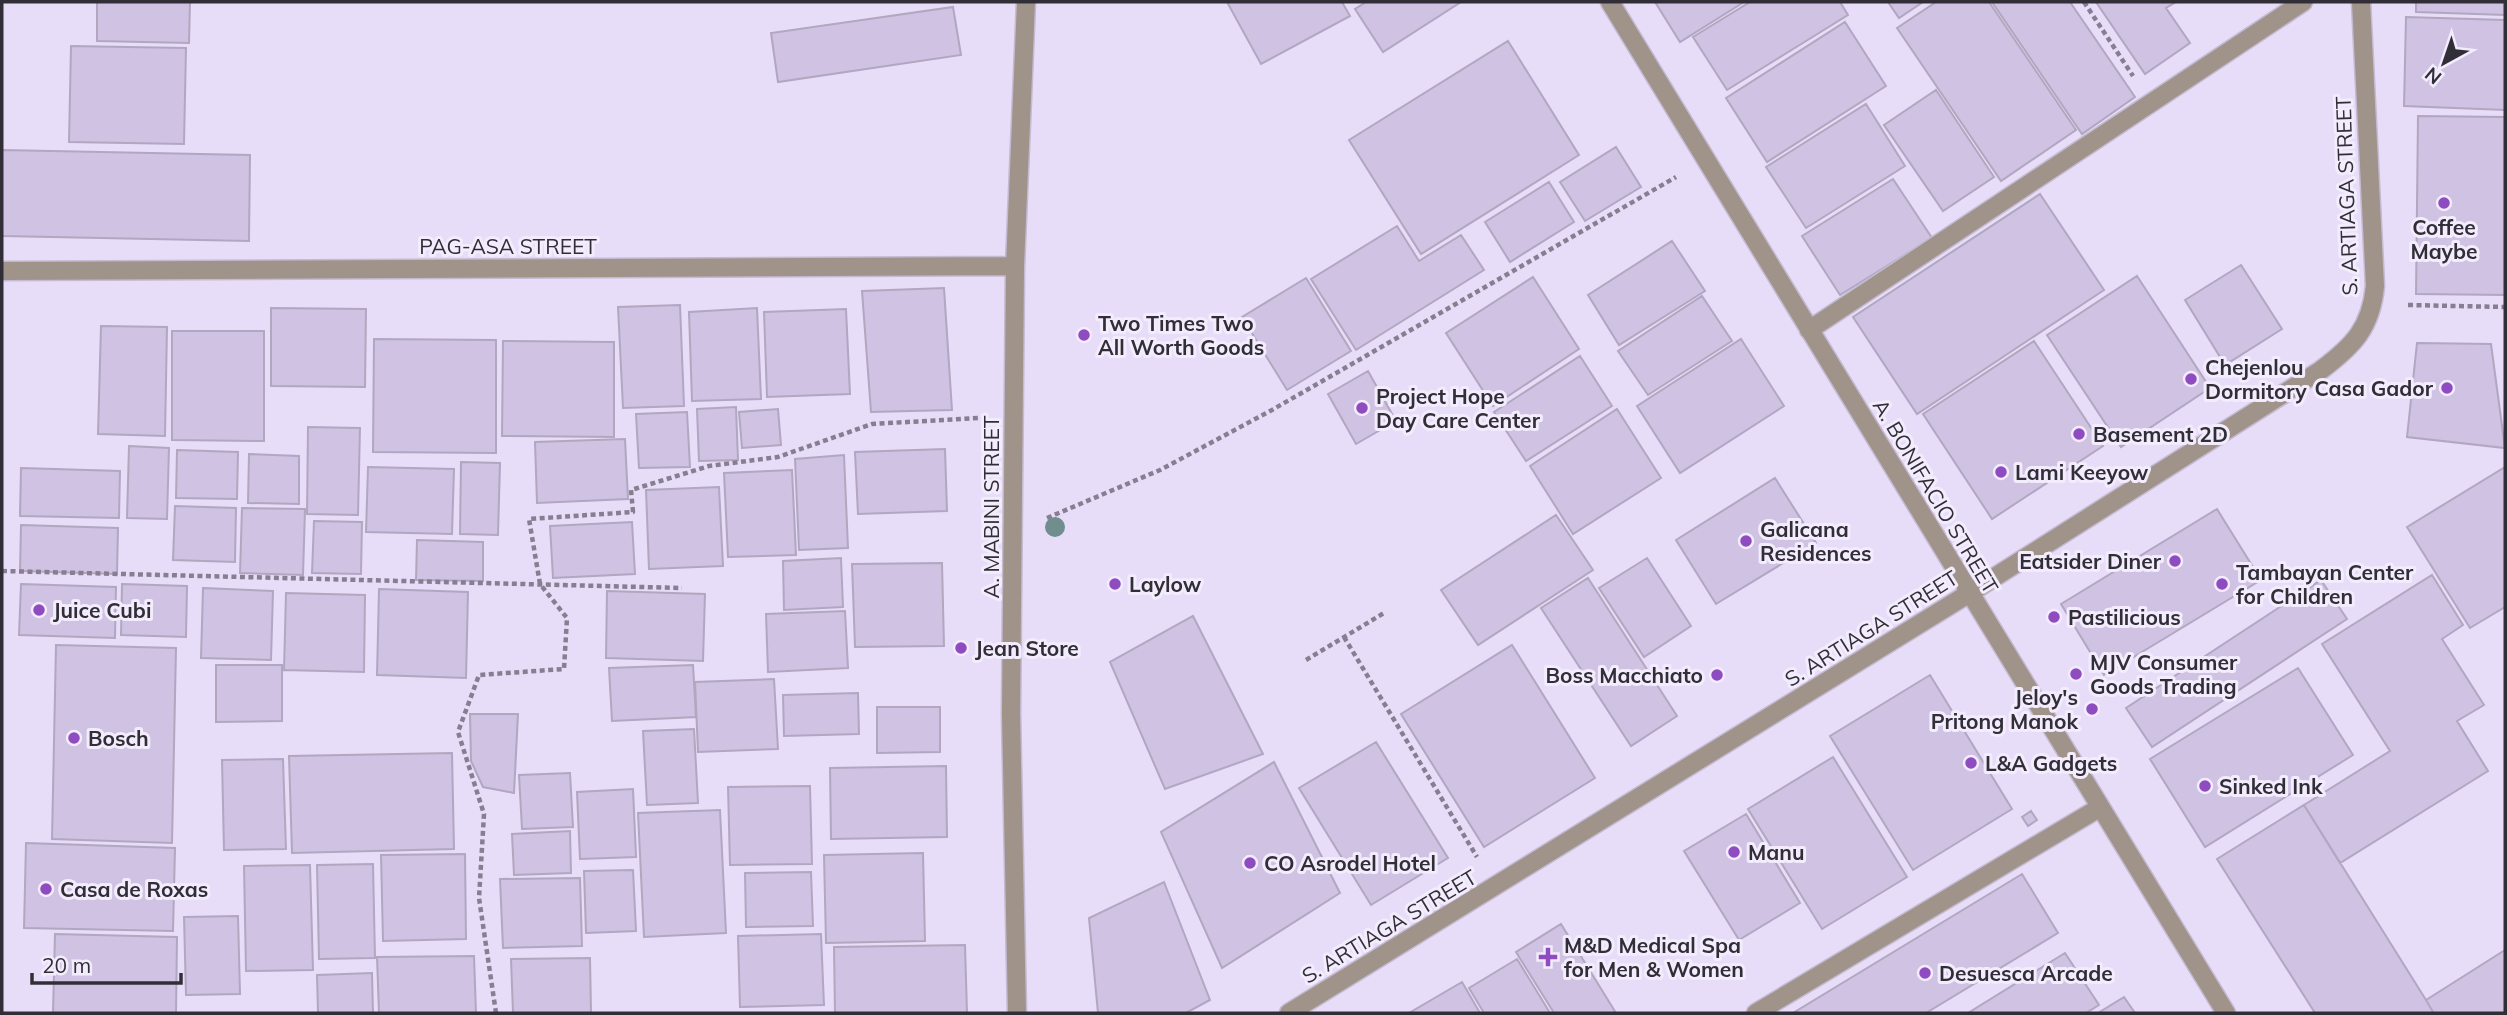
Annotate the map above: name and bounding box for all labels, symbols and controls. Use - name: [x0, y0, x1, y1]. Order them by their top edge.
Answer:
- north arrow: [2409, 28, 2479, 98]
- text: N: [2420, 62, 2446, 90]
- street label: S. ARTIAGA STREET: [2330, 96, 2362, 296]
- marker: Coffee Maybe: [2436, 195, 2452, 211]
- place label: Coffee Maybe: [2410, 214, 2478, 264]
- street label: PAG-ASA STREET: [419, 233, 597, 259]
- place label: Two Times Two All Worth Goods: [1098, 310, 1264, 360]
- marker: Two Times Two All Worth Goods: [1076, 327, 1092, 343]
- place label: Chejenlou Dormitory: [2205, 354, 2307, 404]
- marker: Chejenlou Dormitory: [2183, 371, 2199, 387]
- place label: Casa Gador: [2314, 375, 2434, 401]
- marker: Casa Gador: [2439, 380, 2455, 396]
- place label: Project Hope Day Care Center: [1376, 383, 1541, 433]
- street label: A. BONIFACIO STREET: [1868, 394, 2004, 598]
- marker: Project Hope Day Care Center: [1354, 400, 1370, 416]
- street label: A. MABINI STREET: [978, 415, 1004, 599]
- place label: Basement 2D: [2093, 421, 2228, 447]
- marker: Basement 2D: [2071, 426, 2087, 442]
- place label: Lami Keeyow: [2015, 459, 2149, 485]
- marker: Lami Keeyow: [1993, 464, 2009, 480]
- place label: Galicana Residences: [1760, 516, 1872, 566]
- marker: Galicana Residences: [1738, 533, 1754, 549]
- place label: Eatsider Diner: [2019, 548, 2162, 574]
- marker: Eatsider Diner: [2167, 553, 2183, 569]
- place label: Tambayan Center for Children: [2236, 559, 2414, 609]
- street label: S. ARTIAGA STREET: [1780, 564, 1963, 692]
- place label: Laylow: [1129, 571, 1202, 597]
- marker: Laylow: [1107, 576, 1123, 592]
- marker: Tambayan Center for Children: [2214, 576, 2230, 592]
- place label: Juice Cubi: [53, 597, 151, 623]
- marker: Juice Cubi: [31, 602, 47, 618]
- place label: Pastilicious: [2068, 604, 2181, 630]
- marker: Pastilicious: [2046, 609, 2062, 625]
- place label: Jean Store: [975, 635, 1079, 661]
- marker: Jean Store: [953, 640, 969, 656]
- place label: MJV Consumer Goods Trading: [2090, 649, 2238, 699]
- place label: Boss Macchiato: [1546, 662, 1703, 688]
- marker: MJV Consumer Goods Trading: [2068, 666, 2084, 682]
- marker: Boss Macchiato: [1709, 667, 1725, 683]
- place label: Jeloy's Pritong Manok: [1931, 684, 2078, 734]
- marker: Jeloy's Pritong Manok: [2084, 701, 2100, 717]
- place label: Bosch: [88, 725, 149, 751]
- marker: Bosch: [66, 730, 82, 746]
- place label: L&A Gadgets: [1985, 750, 2117, 776]
- marker: L&A Gadgets: [1963, 755, 1979, 771]
- place label: Sinked Ink: [2219, 773, 2323, 799]
- marker: Sinked Ink: [2197, 778, 2213, 794]
- place label: Manu: [1748, 839, 1804, 865]
- marker: Manu: [1726, 844, 1742, 860]
- place label: CO Asrodel Hotel: [1264, 850, 1436, 876]
- marker: CO Asrodel Hotel: [1242, 855, 1258, 871]
- street label: S. ARTIAGA STREET: [1297, 863, 1481, 988]
- place label: Casa de Roxas: [60, 876, 208, 902]
- marker: Casa de Roxas: [38, 881, 54, 897]
- place label: M&D Medical Spa for Men & Women: [1564, 932, 1744, 982]
- scale bar: [32, 942, 180, 986]
- marker: M&D Medical Spa for Men & Women: [1538, 947, 1558, 967]
- text: 20 m: [42, 952, 91, 978]
- place label: Desuesca Arcade: [1939, 960, 2113, 986]
- marker: Desuesca Arcade: [1917, 965, 1933, 981]

